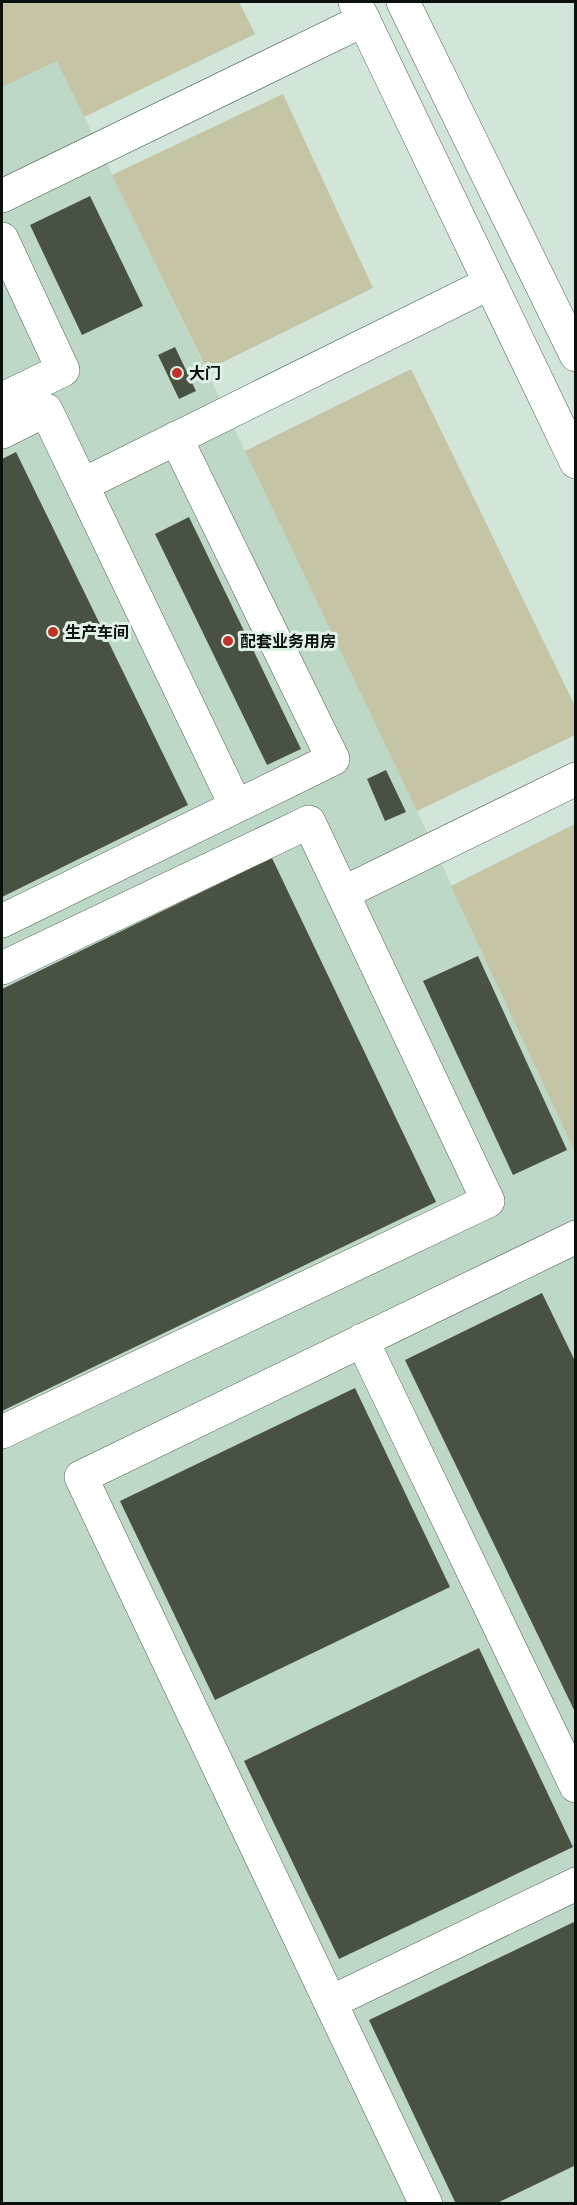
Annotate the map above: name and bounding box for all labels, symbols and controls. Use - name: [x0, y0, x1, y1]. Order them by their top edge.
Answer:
- place label: 大门: [189, 363, 221, 383]
- marker: 大门: [170, 366, 184, 380]
- place label: 生产车间: [65, 622, 129, 642]
- marker: 生产车间: [46, 625, 60, 639]
- place label: 配套业务用房: [240, 631, 336, 651]
- marker: 配套业务用房: [221, 634, 235, 648]

